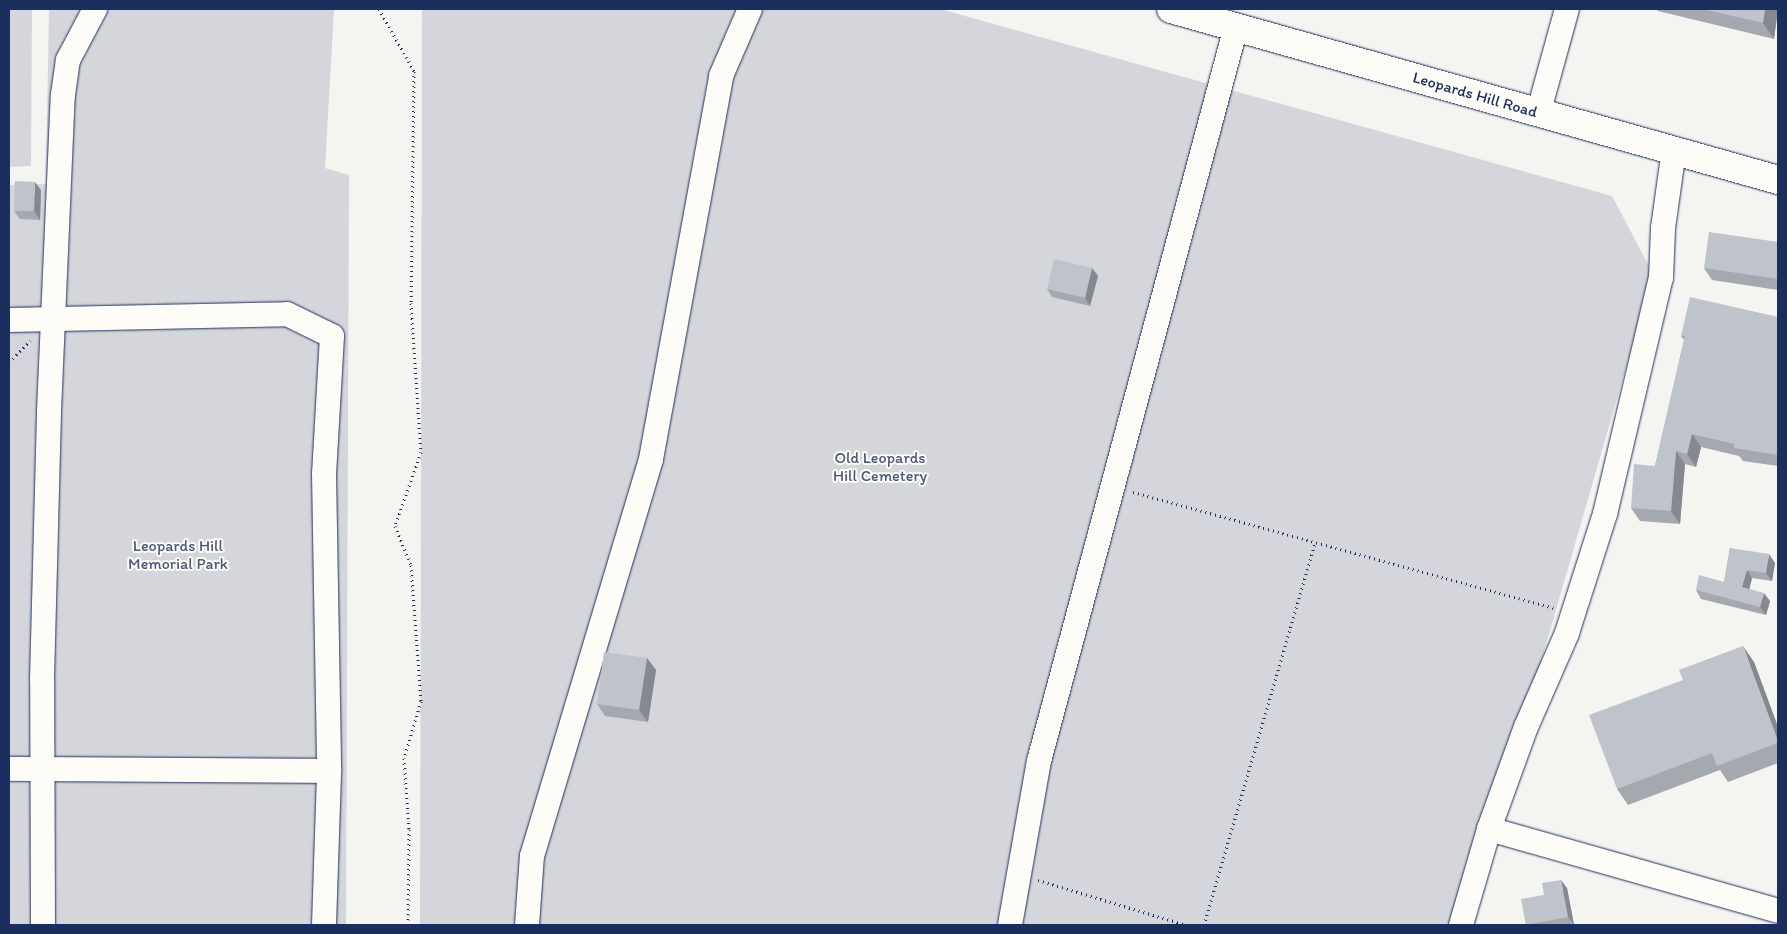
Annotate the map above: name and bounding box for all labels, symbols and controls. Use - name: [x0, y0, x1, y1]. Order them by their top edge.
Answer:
- street label: Leopards Hill Road: [1411, 68, 1539, 122]
- park label: Old Leopards Hill Cemetery: [833, 448, 927, 486]
- park label: Leopards Hill Memorial Park: [128, 536, 228, 574]

